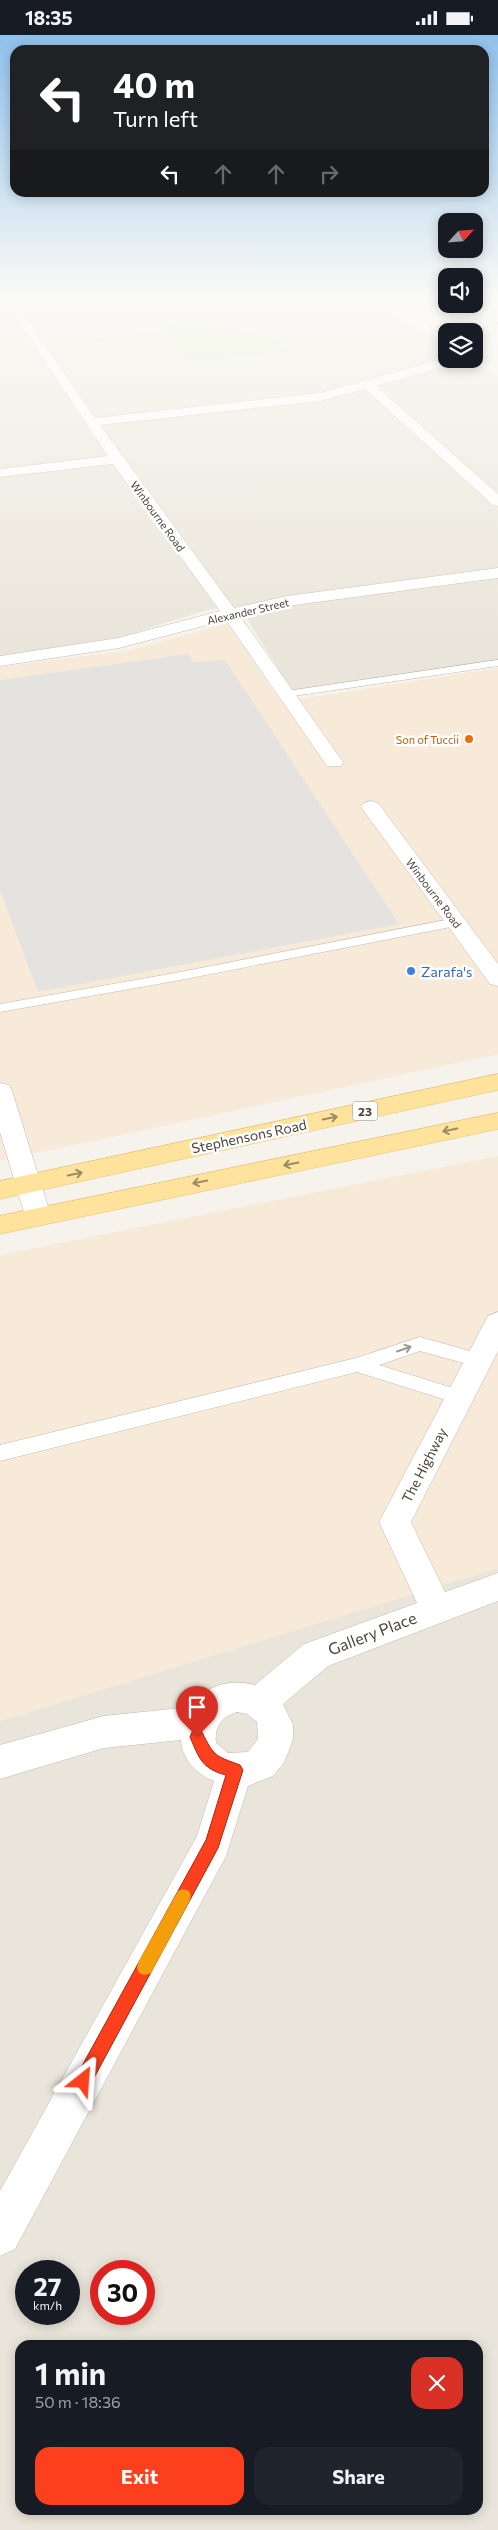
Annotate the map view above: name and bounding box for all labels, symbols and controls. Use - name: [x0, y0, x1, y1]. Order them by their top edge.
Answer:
- text: 18:35: [25, 6, 73, 29]
- text: 40 m: [113, 62, 195, 105]
- icon: left: [30, 65, 95, 130]
- text: Turn left: [113, 105, 198, 132]
- icon: left: [156, 160, 184, 188]
- icon: ahead: [209, 160, 237, 188]
- icon: ahead: [262, 160, 290, 188]
- icon: right: [315, 160, 343, 188]
- north arrow: [438, 213, 482, 257]
- map controls: [438, 213, 483, 368]
- button: sound: [438, 268, 483, 313]
- button: layers: [438, 323, 483, 368]
- street label: Winbourne Road: [128, 478, 188, 554]
- street label: Alexander Street: [206, 595, 291, 627]
- place label: Son of Tuccii: [396, 733, 459, 746]
- marker: Son of Tuccii: [463, 733, 475, 745]
- street label: Winbourne Road: [404, 856, 464, 930]
- place label: Zarafa's: [421, 963, 472, 980]
- marker: Zarafa's: [405, 965, 417, 977]
- road number: 23: [352, 1101, 378, 1121]
- one-way arrow: [322, 1113, 338, 1123]
- street label: Stephensons Road: [190, 1115, 308, 1157]
- one-way arrow: [443, 1126, 459, 1136]
- one-way arrow: [284, 1159, 300, 1169]
- one-way arrow: [67, 1169, 83, 1178]
- one-way arrow: [193, 1178, 209, 1188]
- one-way arrow: [395, 1344, 411, 1354]
- street label: The Highway: [398, 1425, 450, 1505]
- street label: Gallery Place: [325, 1607, 419, 1659]
- pin: [176, 1686, 218, 1737]
- icon: arrive: [183, 1693, 211, 1721]
- position arrow: [56, 2054, 108, 2106]
- speed limit sign: 30: [90, 2260, 155, 2325]
- text: 27: [34, 2271, 61, 2301]
- text: km/h: [33, 2298, 62, 2312]
- text: 1 min: [35, 2354, 106, 2391]
- button: close: [411, 2357, 463, 2409]
- text: 50 m · 18:36: [35, 2392, 121, 2411]
- button: Exit: [35, 2447, 244, 2505]
- button: Share: [254, 2447, 463, 2505]

